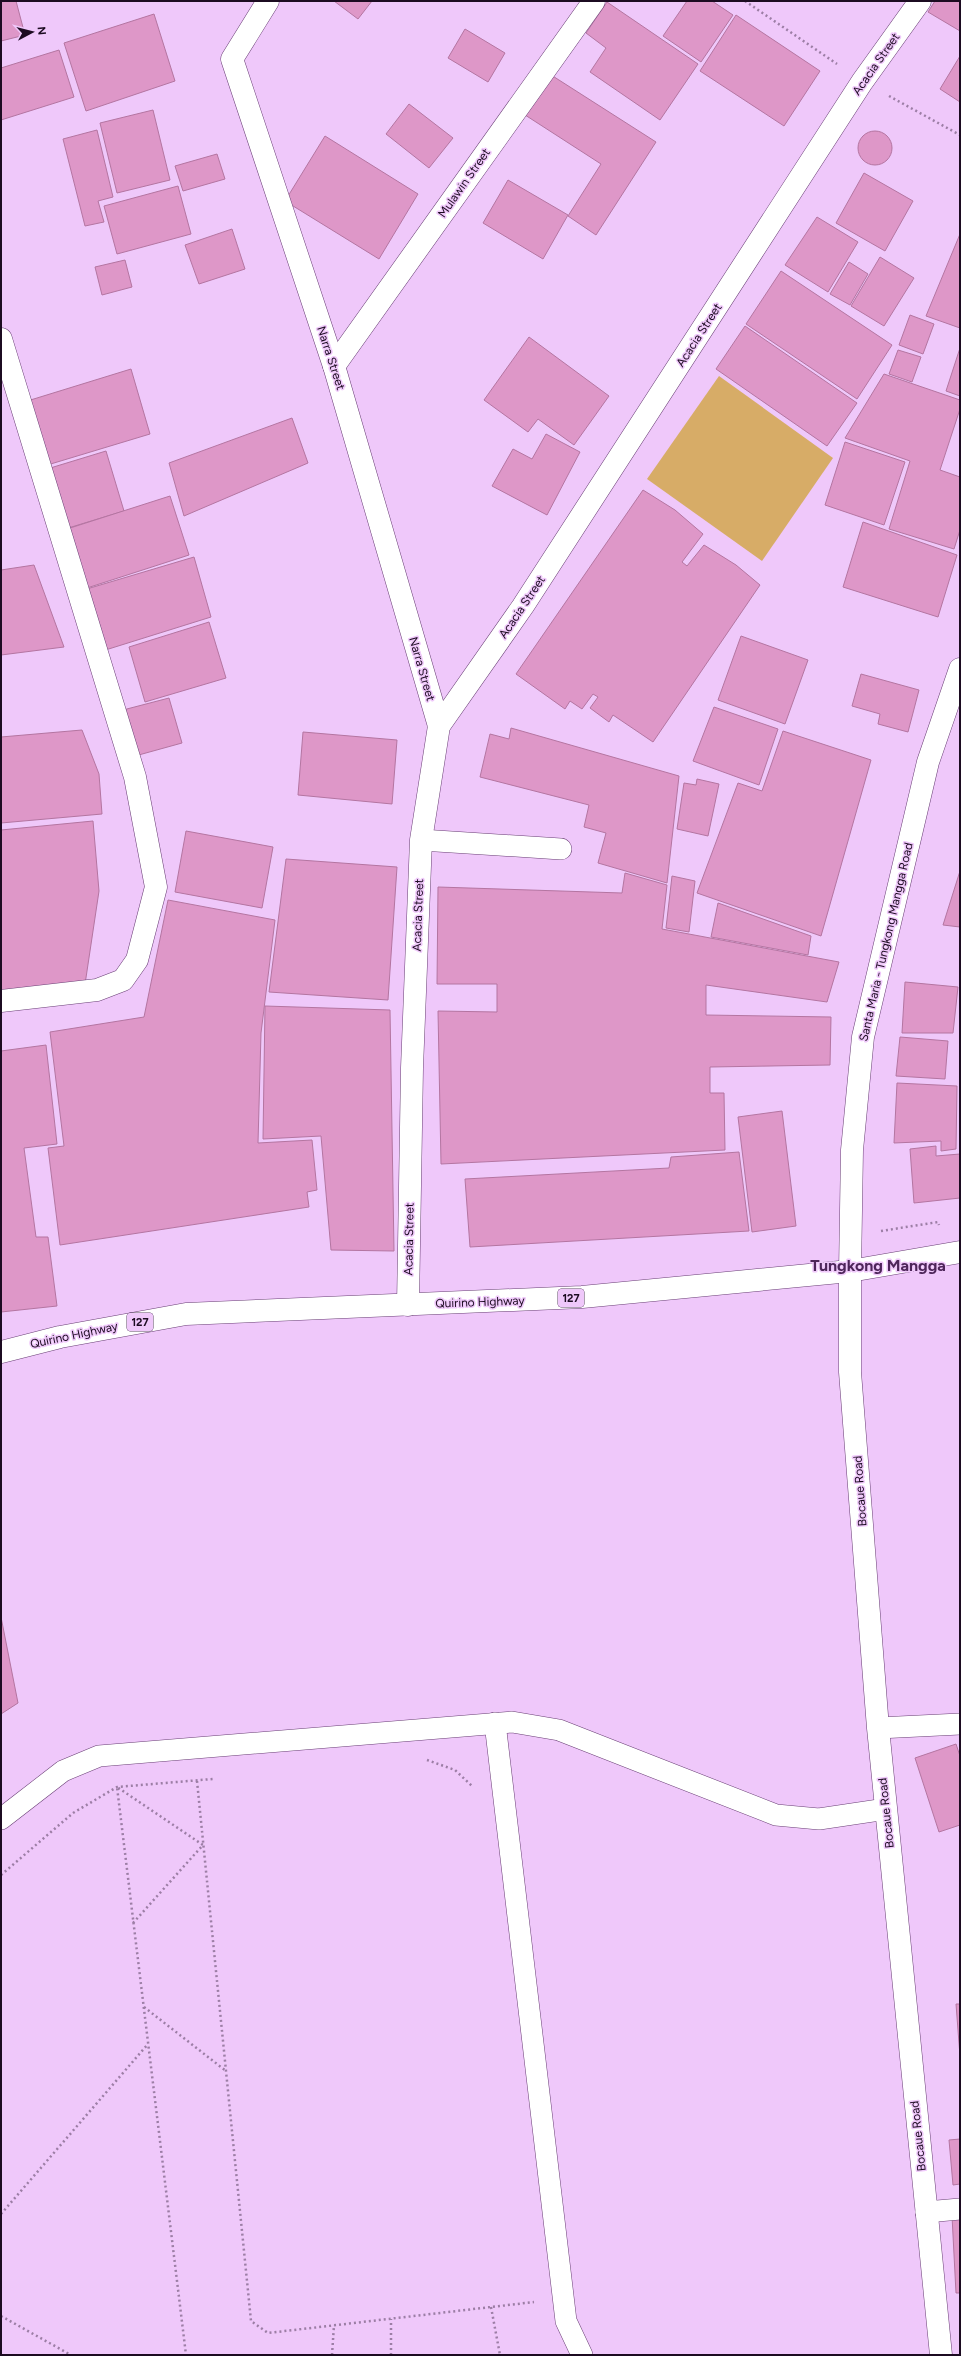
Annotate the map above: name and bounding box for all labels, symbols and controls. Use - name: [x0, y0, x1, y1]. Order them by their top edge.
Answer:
- north arrow: [12, 12, 52, 52]
- text: N: [34, 26, 48, 36]
- street label: Acacia Street: [849, 30, 903, 98]
- street label: Mulawin Street: [435, 145, 493, 220]
- street label: Acacia Street: [673, 300, 725, 369]
- street label: Narra Street: [314, 324, 348, 392]
- street label: Acacia Street: [496, 573, 548, 641]
- street label: Narra Street: [406, 635, 438, 703]
- street label: Santa Maria - Tungkong Mangga Road: [856, 841, 916, 1043]
- street label: Acacia Street: [410, 878, 426, 952]
- street label: Acacia Street: [401, 1202, 417, 1275]
- district label: Tungkong Mangga: [810, 1256, 946, 1275]
- road number: 127: [558, 1289, 584, 1307]
- street label: Quirino Highway: [435, 1293, 526, 1311]
- road number: 127: [127, 1313, 153, 1331]
- street label: Quirino Highway: [29, 1319, 120, 1351]
- street label: Bocaue Road: [851, 1455, 869, 1527]
- street label: Bocaue Road: [875, 1777, 897, 1849]
- street label: Bocaue Road: [907, 2100, 929, 2172]

